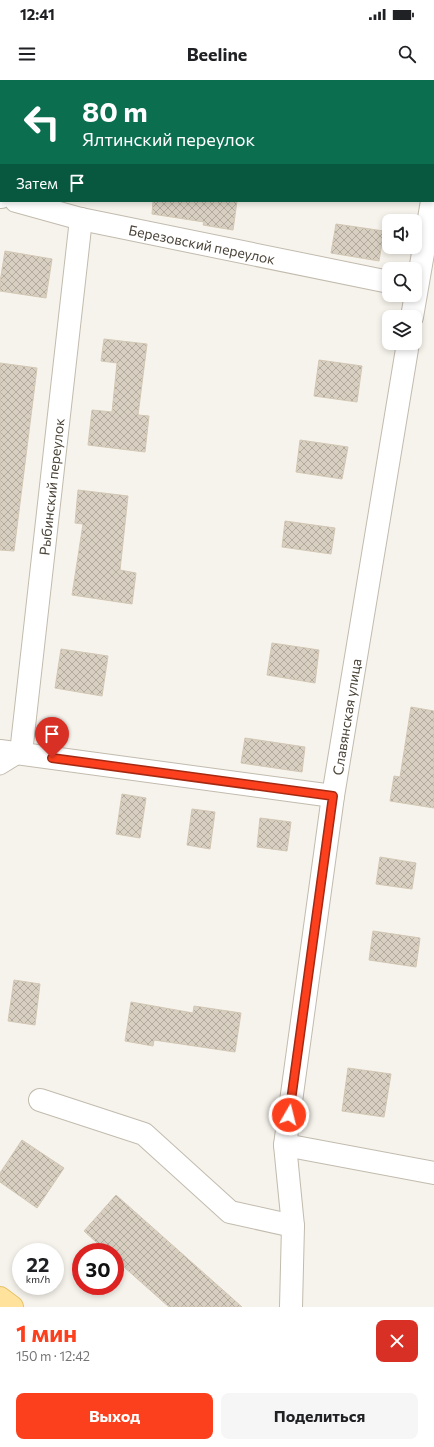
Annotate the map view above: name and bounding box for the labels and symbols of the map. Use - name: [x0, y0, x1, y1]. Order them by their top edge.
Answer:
- street label: Березовский переулок: [127, 220, 277, 267]
- street label: Рыбинский переулок: [35, 417, 67, 556]
- street label: Славянская улица: [328, 657, 364, 776]
- pin: [35, 717, 69, 758]
- position arrow: [268, 1094, 310, 1136]
- speed limit sign: 30: [72, 1243, 124, 1295]

